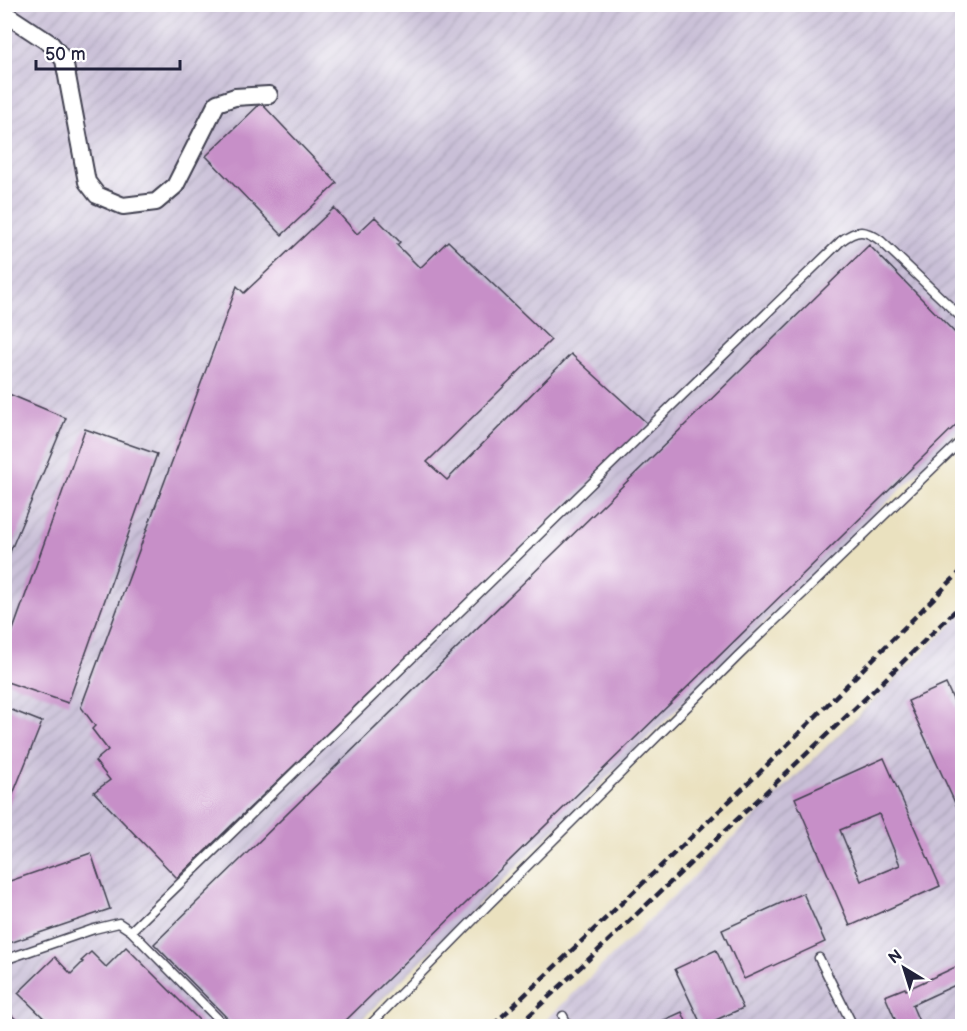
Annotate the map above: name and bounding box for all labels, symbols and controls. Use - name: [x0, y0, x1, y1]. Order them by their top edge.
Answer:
- scale bar: [36, 33, 180, 71]
- text: 50 m: [45, 44, 86, 65]
- north arrow: [874, 938, 934, 998]
- text: N: [885, 946, 906, 969]

